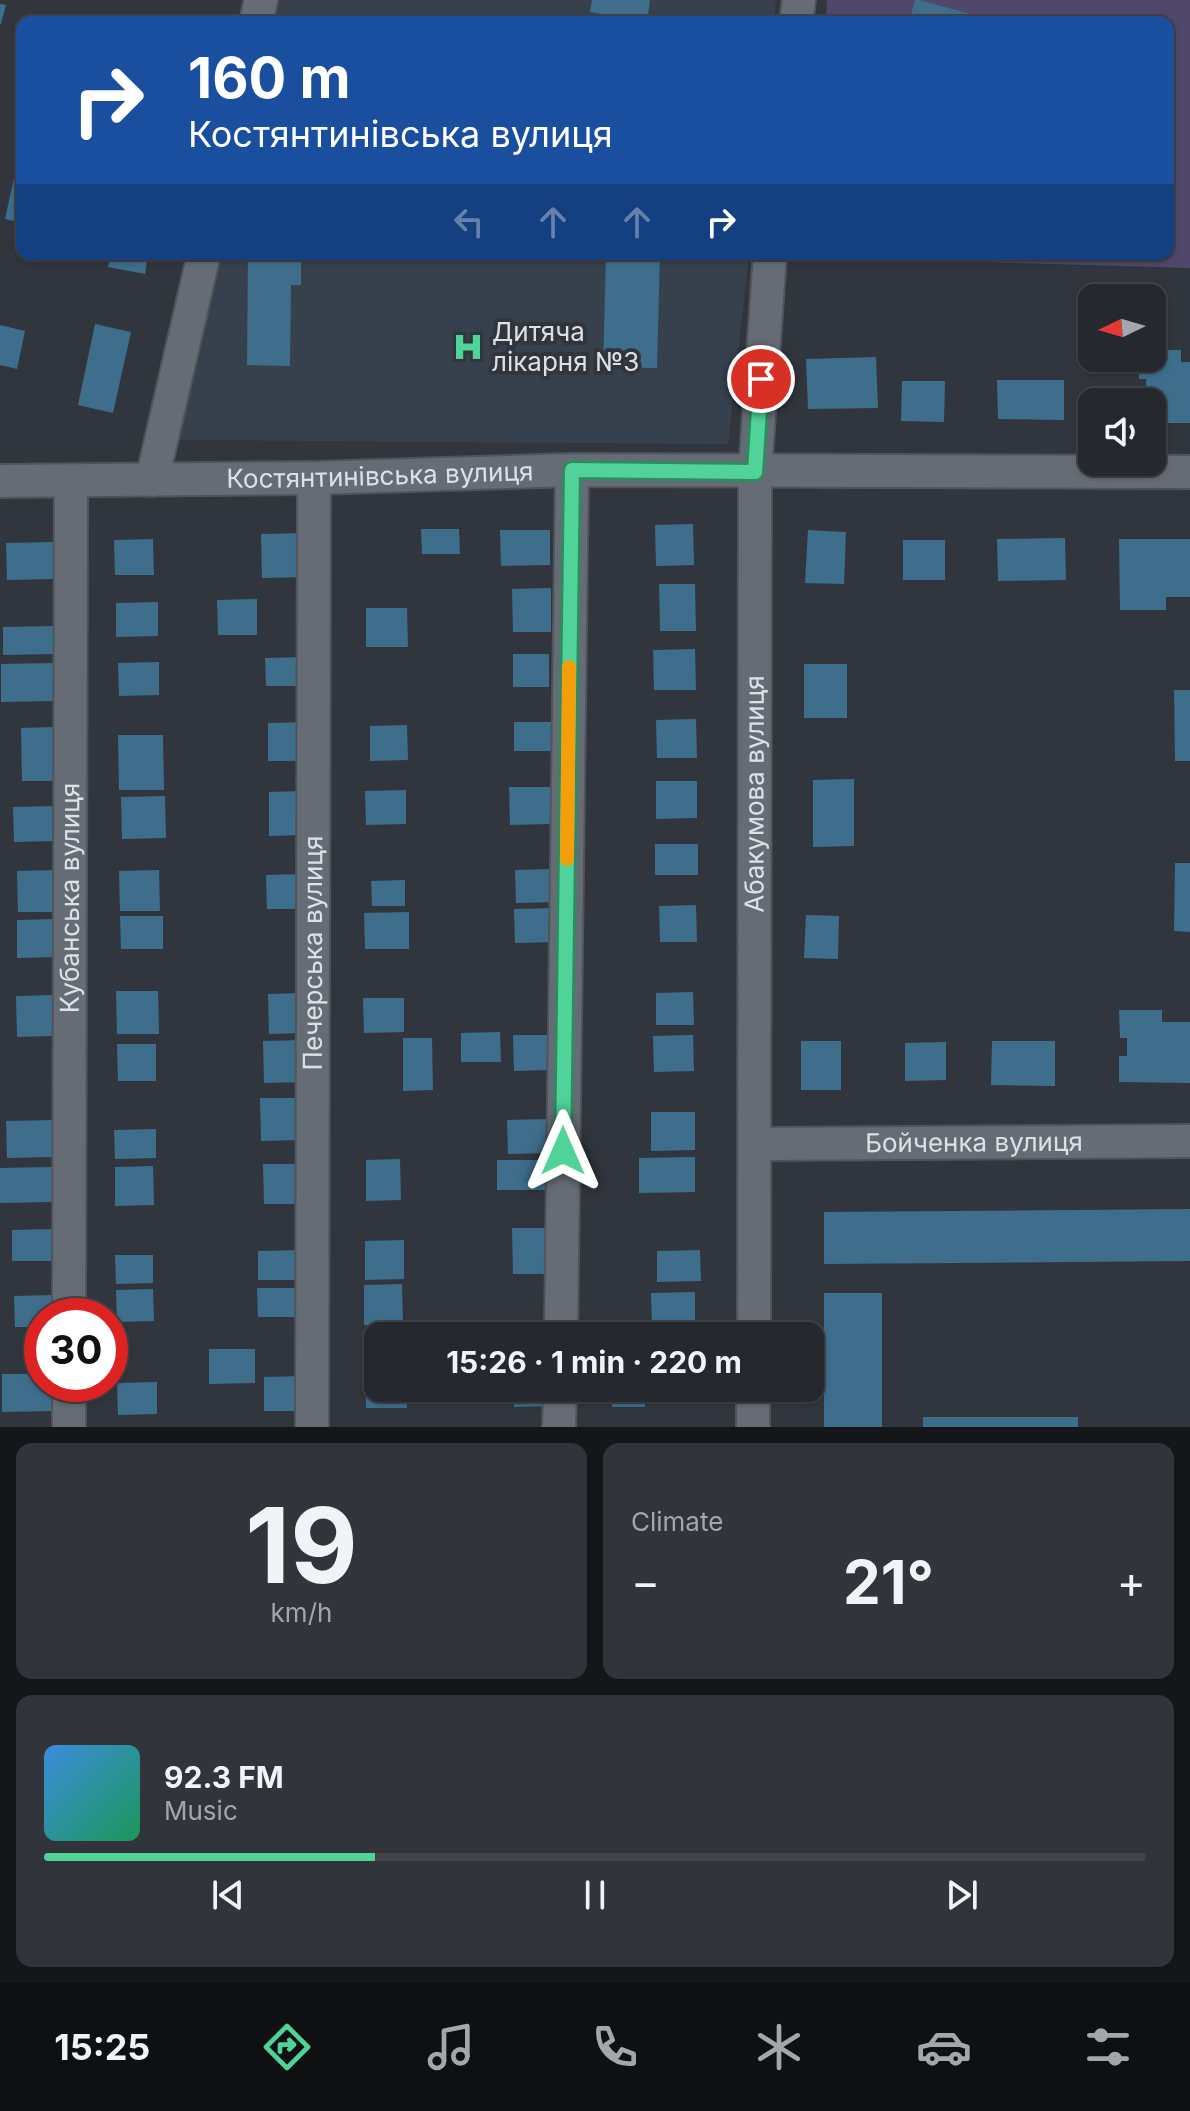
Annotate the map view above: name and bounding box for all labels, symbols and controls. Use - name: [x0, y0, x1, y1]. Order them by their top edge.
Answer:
- text: 160 m: [188, 44, 351, 112]
- icon: right: [56, 48, 160, 152]
- text: Костянтинівська вулиця: [188, 112, 613, 156]
- icon: left: [447, 200, 491, 244]
- icon: ahead: [531, 200, 575, 244]
- icon: ahead: [615, 200, 659, 244]
- icon: right: [699, 200, 743, 244]
- north arrow: [1078, 284, 1166, 372]
- map controls: [1078, 284, 1166, 476]
- place label: Дитяча лікарня №3: [492, 316, 639, 377]
- hospital icon: Дитяча лікарня №3: [451, 330, 485, 364]
- pin: [727, 345, 795, 413]
- icon: arrive: [739, 357, 783, 401]
- button: sound: [1078, 388, 1166, 476]
- street label: Костянтинівська вулиця: [226, 455, 534, 494]
- street label: Абакумова вулиця: [738, 675, 770, 913]
- street label: Кубанська вулиця: [54, 783, 85, 1013]
- street label: Печерська вулиця: [297, 836, 328, 1070]
- position arrow: [521, 1109, 605, 1193]
- street label: Бойченка вулиця: [865, 1126, 1083, 1158]
- speed limit sign: 30: [24, 1298, 128, 1402]
- text: 15:26 · 1 min · 220 m: [446, 1344, 742, 1380]
- text: 19: [245, 1482, 358, 1608]
- text: Climate: [631, 1506, 723, 1537]
- text: 21°: [843, 1546, 934, 1618]
- text: −: [631, 1555, 660, 1609]
- text: +: [1117, 1555, 1146, 1609]
- text: km/h: [271, 1597, 332, 1628]
- text: 92.3 FM: [164, 1759, 284, 1795]
- text: Music: [164, 1795, 238, 1826]
- icon: previous: [206, 1873, 250, 1917]
- icon: pause: [573, 1873, 617, 1917]
- icon: next: [940, 1873, 984, 1917]
- icon: directions: [259, 2019, 315, 2075]
- icon: music: [423, 2019, 479, 2075]
- icon: phone: [587, 2019, 643, 2075]
- icon: climate: [751, 2019, 807, 2075]
- icon: car: [916, 2019, 972, 2075]
- icon: filters: [1080, 2019, 1136, 2075]
- text: 15:25: [54, 2025, 150, 2069]

